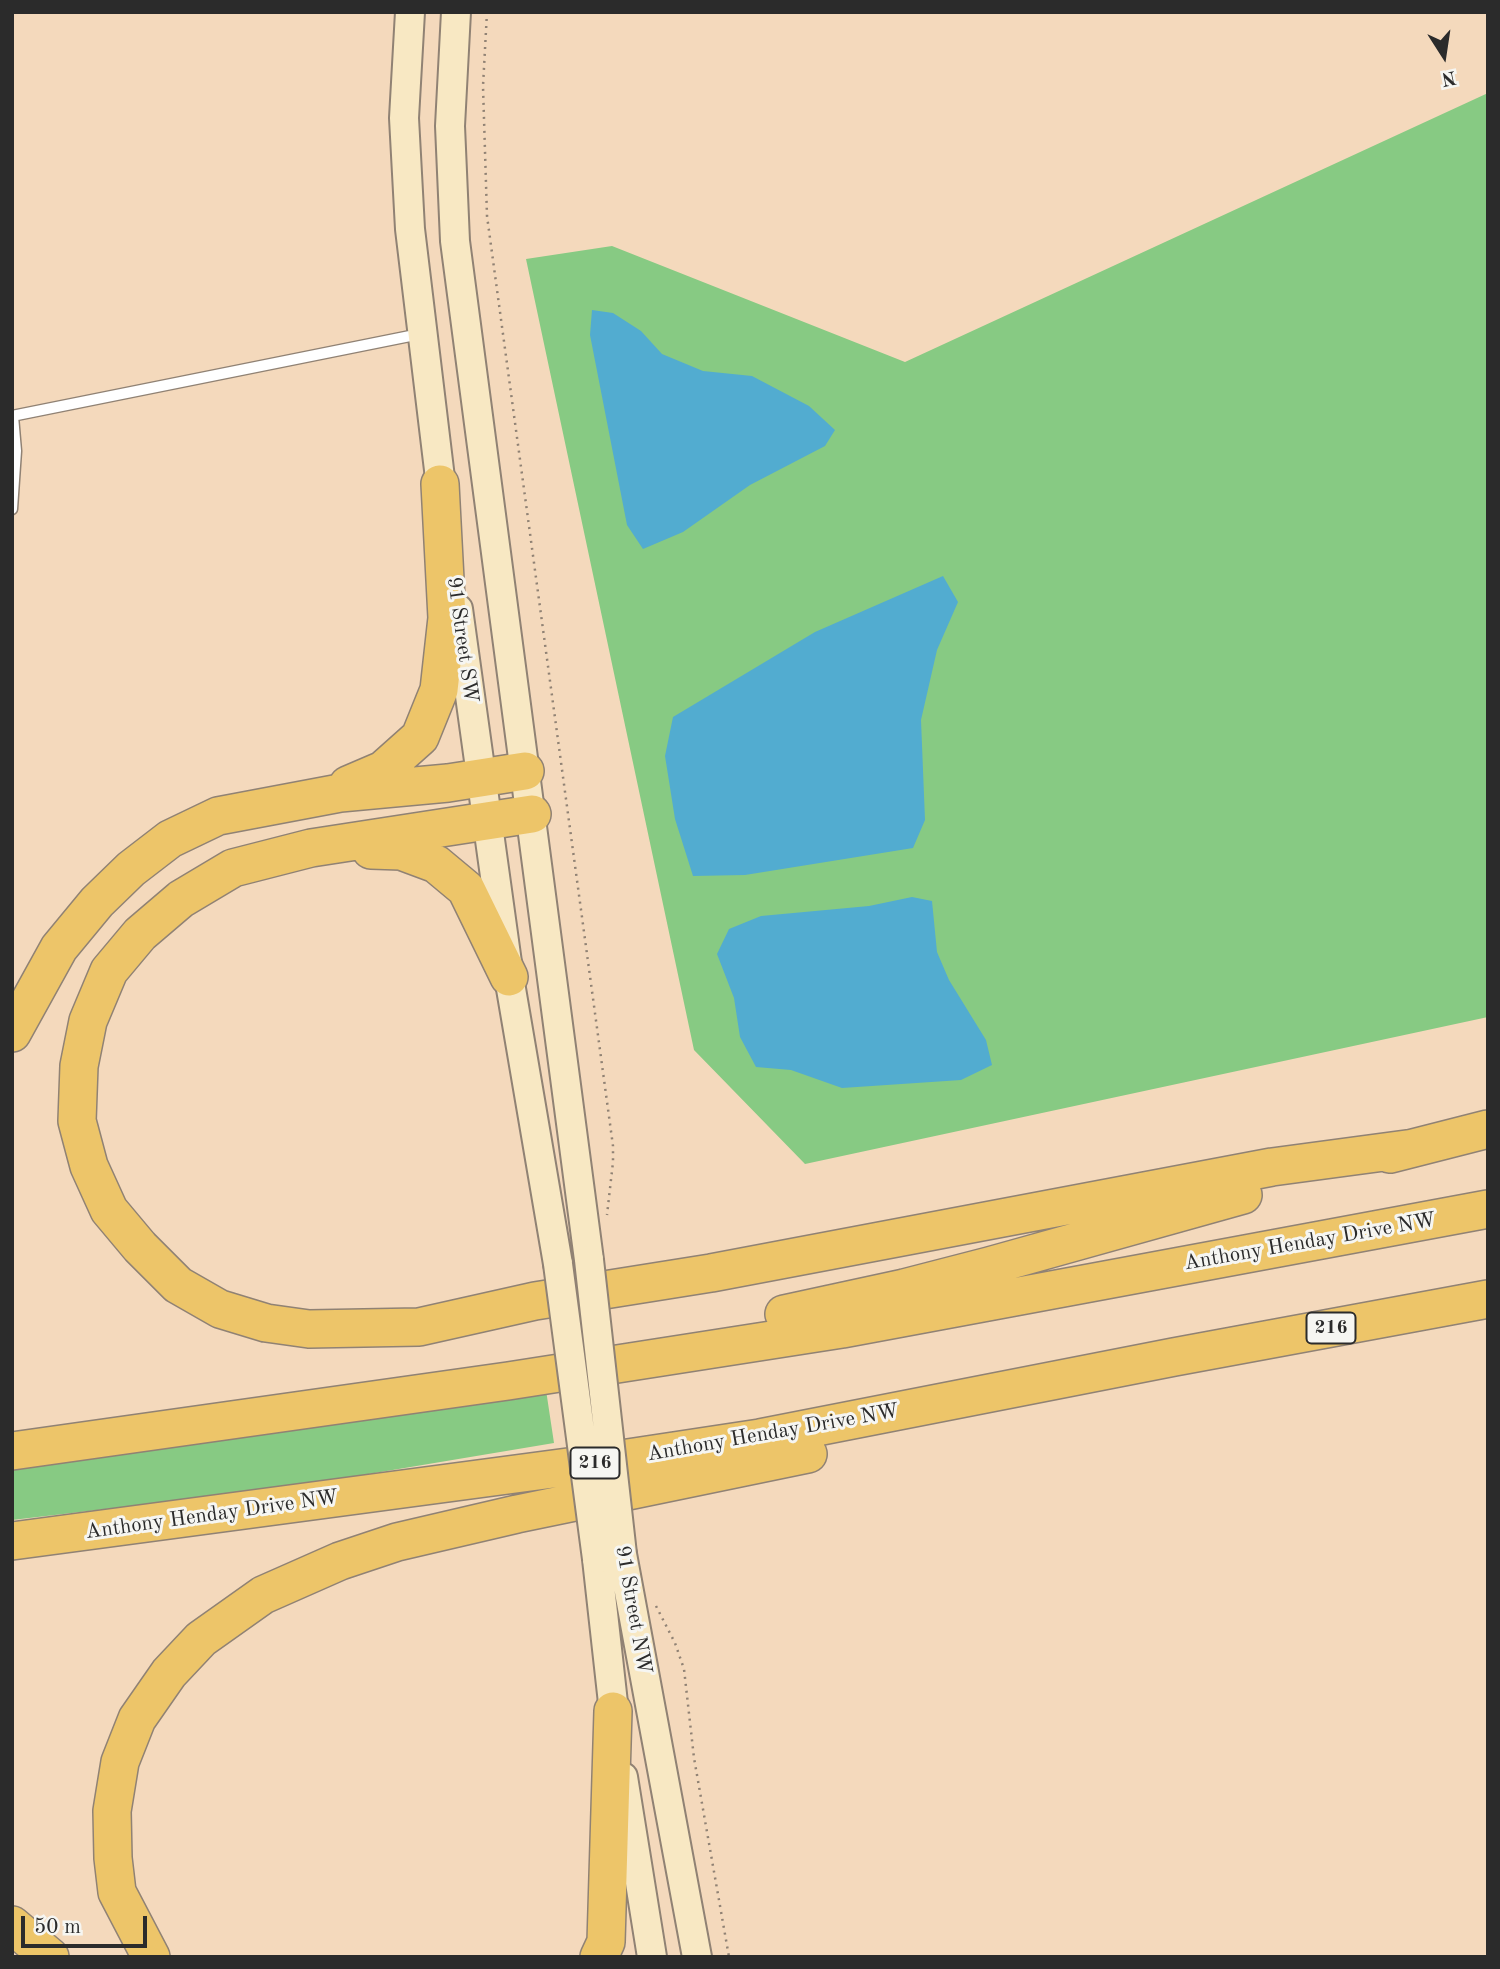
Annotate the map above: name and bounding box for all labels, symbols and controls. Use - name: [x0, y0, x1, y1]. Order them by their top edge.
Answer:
- north arrow: [1409, 21, 1479, 91]
- text: N: [1439, 66, 1458, 88]
- street label: 91 Street SW: [441, 575, 483, 705]
- street label: Anthony Henday Drive NW: [1182, 1207, 1438, 1277]
- road number: 216: [1306, 1312, 1356, 1344]
- street label: Anthony Henday Drive NW: [645, 1398, 901, 1468]
- road number: 216: [570, 1448, 620, 1478]
- street label: Anthony Henday Drive NW: [84, 1485, 340, 1545]
- street label: 91 Street NW: [609, 1544, 657, 1676]
- scale bar: [24, 1902, 150, 1946]
- text: 50 m: [34, 1917, 81, 1938]

